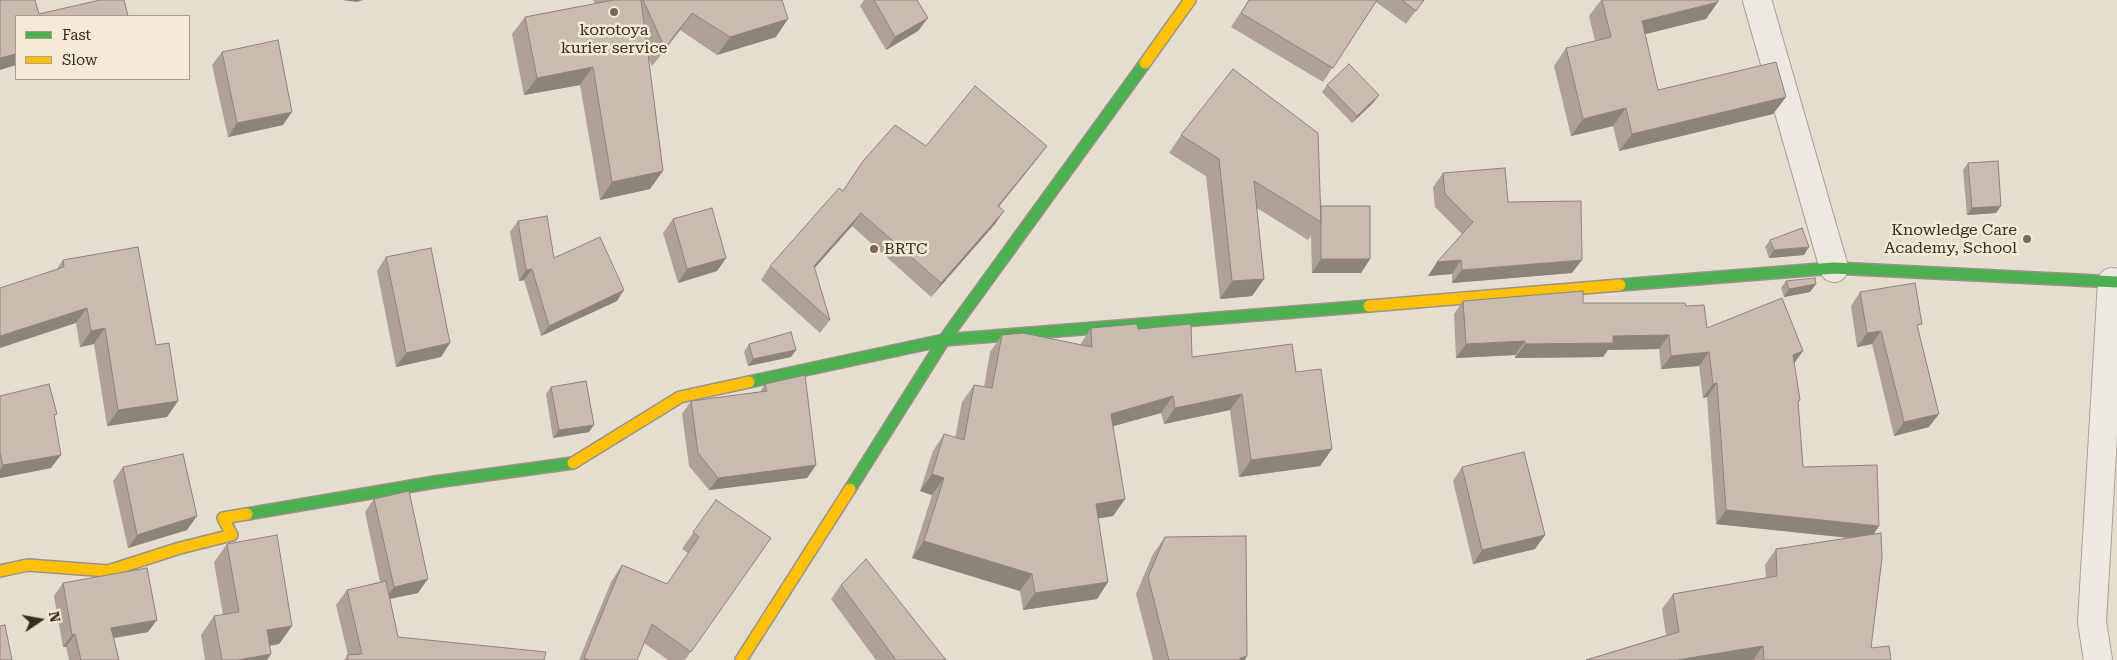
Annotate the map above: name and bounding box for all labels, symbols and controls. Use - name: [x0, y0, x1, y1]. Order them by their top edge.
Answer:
- marker: korotoya kurier service: [608, 6, 620, 18]
- legend: [15, 15, 190, 80]
- place label: korotoya kurier service: [561, 20, 667, 58]
- text: Fast: [62, 26, 91, 44]
- text: Slow: [62, 51, 97, 69]
- place label: Knowledge Care Academy, School: [1884, 220, 2017, 258]
- marker: Knowledge Care Academy, School: [2021, 233, 2033, 245]
- place label: BRTC: [884, 239, 927, 259]
- marker: BRTC: [868, 243, 880, 255]
- north arrow: [15, 595, 65, 645]
- text: N: [46, 610, 64, 624]

